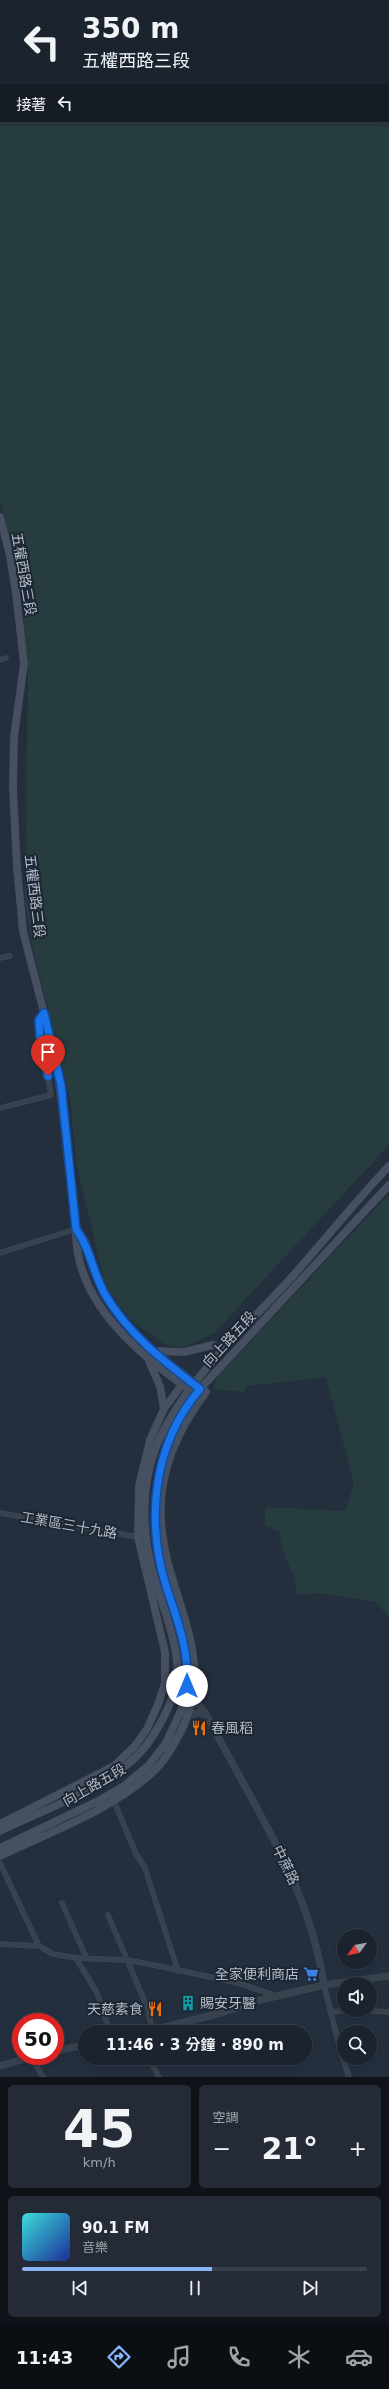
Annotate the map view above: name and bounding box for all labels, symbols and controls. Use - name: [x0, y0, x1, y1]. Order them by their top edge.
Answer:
- text: 350 m: [82, 12, 179, 45]
- icon: left: [16, 16, 68, 68]
- text: 五權西路三段: [82, 50, 190, 71]
- icon: left: [54, 92, 76, 114]
- text: 接著: [16, 96, 46, 114]
- street label: 五權西路三段: [9, 531, 39, 617]
- street label: 五權西路三段: [22, 853, 48, 939]
- pin: [31, 1035, 65, 1076]
- icon: arrive: [37, 1041, 59, 1063]
- street label: 向上路五段: [199, 1308, 259, 1370]
- street label: 工業區三十九路: [19, 1509, 119, 1541]
- position arrow: [166, 1665, 208, 1707]
- restaurant icon: 春風稻: [190, 1719, 208, 1737]
- place label: 春風稻: [211, 1720, 253, 1736]
- street label: 向上路五段: [60, 1761, 128, 1809]
- street label: 中蔗路: [270, 1843, 302, 1887]
- north arrow: [337, 1929, 377, 1969]
- map controls: [337, 1929, 377, 2065]
- supermarket icon: 全家便利商店: [302, 1965, 320, 1983]
- place label: 全家便利商店: [215, 1966, 299, 1982]
- button: sound: [337, 1977, 377, 2017]
- building icon: 賜安牙醫: [179, 1994, 197, 2012]
- place label: 賜安牙醫: [200, 1995, 256, 2011]
- restaurant icon: 天慈素食: [146, 2000, 164, 2018]
- place label: 天慈素食: [87, 2001, 143, 2017]
- speed limit sign: 50: [12, 2013, 64, 2065]
- button: search: [337, 2025, 377, 2065]
- text: 11:46 · 3 分鐘 · 890 m: [106, 2036, 284, 2054]
- text: 45: [63, 2099, 135, 2159]
- text: 空調: [213, 2110, 239, 2125]
- text: 21°: [261, 2131, 318, 2166]
- text: −: [213, 2136, 231, 2161]
- text: +: [349, 2136, 367, 2161]
- text: km/h: [83, 2155, 116, 2170]
- text: 90.1 FM: [82, 2219, 149, 2237]
- text: 音樂: [82, 2240, 108, 2255]
- icon: previous: [69, 2277, 91, 2299]
- icon: pause: [184, 2277, 206, 2299]
- icon: next: [299, 2277, 321, 2299]
- icon: directions: [105, 2343, 133, 2371]
- icon: music: [165, 2343, 193, 2371]
- icon: phone: [225, 2343, 253, 2371]
- icon: climate: [285, 2343, 313, 2371]
- icon: car: [345, 2343, 373, 2371]
- text: 11:43: [16, 2347, 73, 2368]

